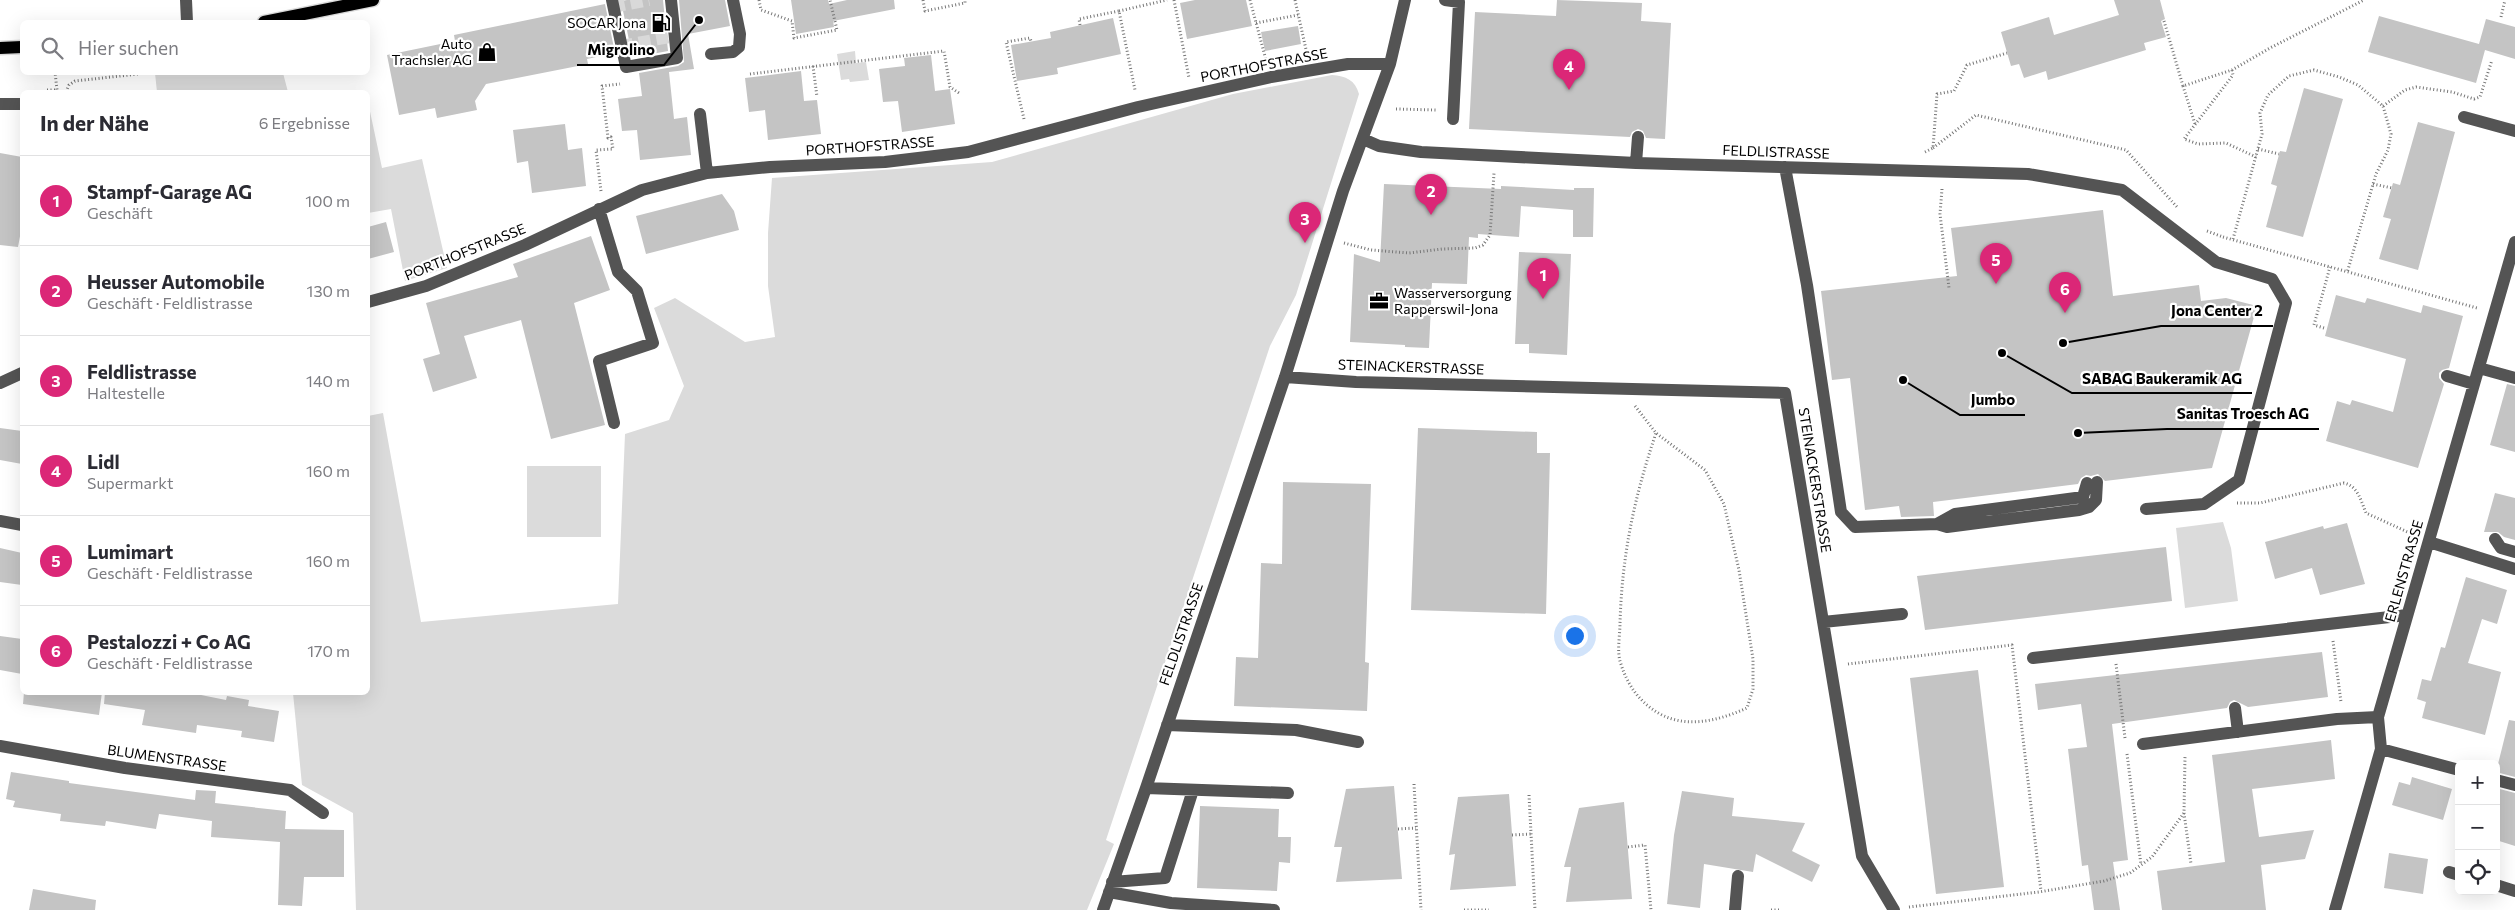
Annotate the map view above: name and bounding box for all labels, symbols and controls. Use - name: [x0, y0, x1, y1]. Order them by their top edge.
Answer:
- fuel station icon: SOCAR Jona: [650, 12, 672, 34]
- place label: SOCAR Jona: [567, 14, 646, 31]
- search box: [20, 20, 370, 75]
- icon: search: [38, 34, 66, 62]
- place label: Auto Trachsler AG: [391, 35, 472, 68]
- callout: Migrolino: [577, 35, 664, 65]
- text: Hier suchen: [78, 36, 179, 59]
- text: Migrolino: [587, 40, 655, 58]
- shop icon: Auto Trachsler AG: [476, 41, 498, 63]
- street label: PORTHOFSTRASSE: [1199, 44, 1329, 85]
- pin: 4: [1553, 49, 1585, 90]
- text: In der Nähe: [40, 110, 149, 135]
- text: 6 Ergebnisse: [259, 113, 350, 132]
- street label: PORTHOFSTRASSE: [805, 133, 935, 158]
- street label: FELDLISTRASSE: [1722, 141, 1830, 162]
- pin: 2: [1415, 174, 1447, 215]
- text: Stampf-Garage AG: [87, 180, 252, 203]
- text: 1: [52, 191, 60, 210]
- text: 100 m: [305, 191, 350, 210]
- pin: 3: [1289, 202, 1321, 243]
- text: Geschäft: [87, 203, 153, 222]
- street label: PORTHOFSTRASSE: [402, 219, 528, 284]
- pin: 5: [1980, 243, 2012, 284]
- pin: 1: [1527, 258, 1559, 299]
- text: Heusser Automobile: [87, 270, 264, 293]
- pin: 6: [2049, 272, 2081, 313]
- text: 2: [51, 281, 61, 300]
- text: 130 m: [307, 281, 350, 300]
- place label: Wasserversorgung Rapperswil-Jona: [1394, 284, 1512, 317]
- office icon: Wasserversorgung Rapperswil-Jona: [1368, 290, 1390, 312]
- text: Geschäft · Feldlistrasse: [87, 293, 253, 312]
- callout: Jona Center 2: [2161, 296, 2273, 326]
- text: Jona Center 2: [2171, 301, 2263, 319]
- street label: STEINACKERSTRASSE: [1338, 355, 1485, 378]
- text: Feldlistrasse: [87, 360, 197, 383]
- callout: SABAG Baukeramik AG: [2072, 363, 2252, 393]
- text: SABAG Baukeramik AG: [2082, 369, 2242, 387]
- text: 3: [51, 371, 61, 390]
- text: 140 m: [306, 371, 350, 390]
- text: Haltestelle: [87, 383, 165, 402]
- callout: Jumbo: [1960, 385, 2025, 415]
- text: Jumbo: [1971, 390, 2015, 408]
- callout: Sanitas Troesch AG: [2167, 399, 2319, 429]
- text: Sanitas Troesch AG: [2177, 404, 2309, 422]
- street label: STEINACKERSTRASSE: [1796, 406, 1835, 554]
- text: Lidl: [87, 450, 120, 473]
- text: 4: [51, 461, 61, 480]
- text: 160 m: [306, 461, 350, 480]
- text: Supermarkt: [87, 473, 174, 492]
- street label: ERLENSTRASSE: [2381, 518, 2426, 624]
- text: Lumimart: [87, 540, 173, 563]
- text: 5: [51, 551, 61, 570]
- text: 160 m: [306, 551, 350, 570]
- text: Geschäft · Feldlistrasse: [87, 563, 253, 582]
- street label: FELDLISTRASSE: [1155, 580, 1206, 687]
- your location: [1562, 623, 1588, 649]
- text: Pestalozzi + Co AG: [87, 630, 251, 653]
- text: 6: [51, 641, 61, 660]
- text: 170 m: [307, 641, 350, 660]
- text: Geschäft · Feldlistrasse: [87, 653, 253, 672]
- street label: BLUMENSTRASSE: [106, 741, 228, 774]
- map controls: [2455, 760, 2500, 895]
- button: +: [2455, 760, 2500, 805]
- button: −: [2455, 805, 2500, 850]
- button: locate: [2455, 850, 2500, 895]

